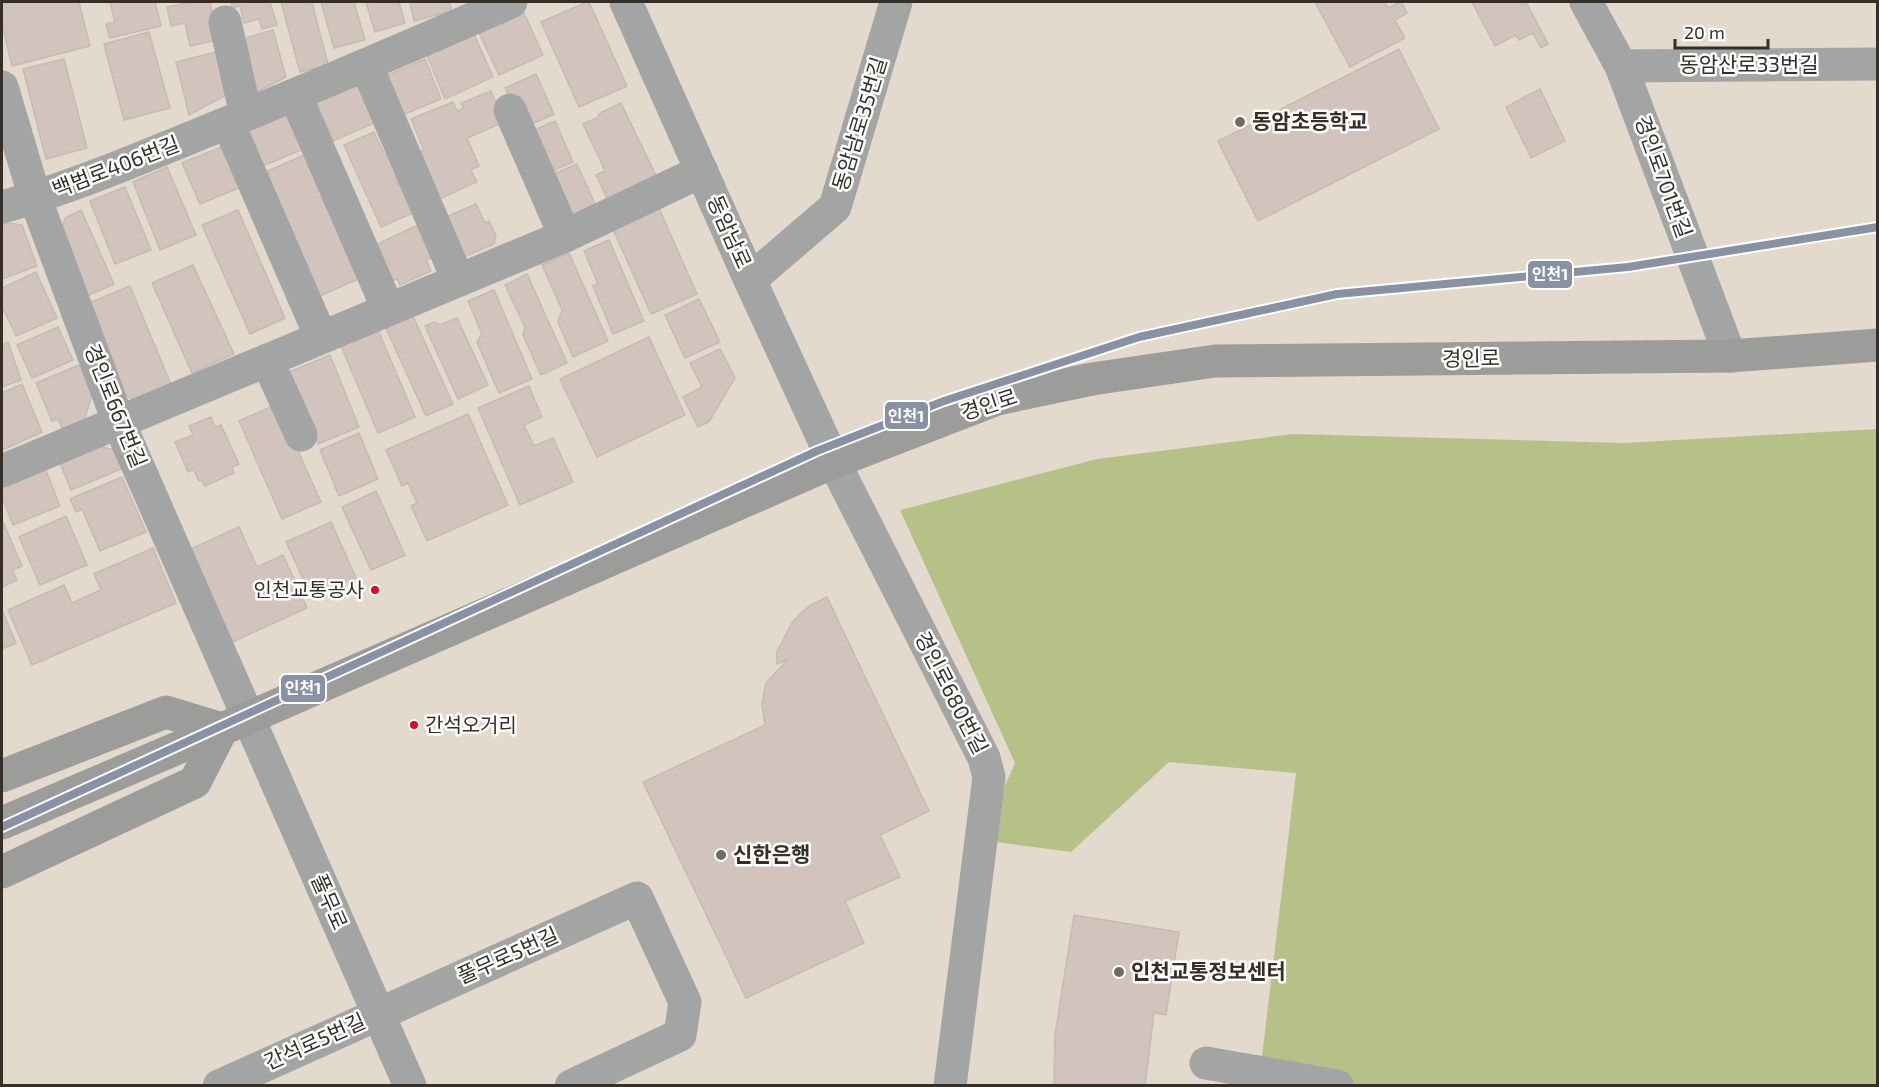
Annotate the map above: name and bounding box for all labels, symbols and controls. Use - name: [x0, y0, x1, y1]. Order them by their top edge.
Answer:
- scale bar: [1675, 12, 1768, 50]
- text: 20 m: [1684, 21, 1725, 43]
- street label: 동암산로33번길: [1679, 51, 1819, 76]
- street label: 동암남로35번길: [826, 54, 891, 194]
- place label: 동암초등학교: [1252, 108, 1368, 133]
- street label: 경인로701번길: [1631, 112, 1698, 241]
- marker: 동암초등학교: [1233, 115, 1247, 129]
- street label: 백범로406번길: [48, 130, 183, 201]
- street label: 동암남로: [703, 191, 758, 272]
- line badge: 인천1: [1527, 260, 1573, 289]
- text: 인천1: [1532, 264, 1568, 283]
- street label: 경인로667번길: [80, 340, 153, 471]
- street label: 경인로: [1442, 344, 1500, 371]
- street label: 경인로: [957, 383, 1020, 424]
- line badge: 인천1: [884, 401, 929, 430]
- text: 인천1: [888, 406, 924, 425]
- place label: 인천교통공사: [254, 577, 364, 601]
- marker: 인천교통공사: [369, 584, 381, 596]
- street label: 경인로680번길: [911, 627, 994, 758]
- line badge: 인천1: [280, 674, 326, 703]
- text: 인천1: [285, 678, 321, 697]
- place label: 간석오거리: [425, 712, 517, 736]
- marker: 간석오거리: [408, 719, 420, 731]
- place label: 신한은행: [733, 841, 810, 866]
- marker: 신한은행: [714, 848, 728, 862]
- street label: 풀무로: [307, 870, 354, 933]
- street label: 풀무로5번길: [453, 921, 562, 988]
- place label: 인천교통정보센터: [1131, 958, 1286, 983]
- marker: 인천교통정보센터: [1112, 965, 1126, 979]
- street label: 간석로5번길: [260, 1007, 369, 1074]

